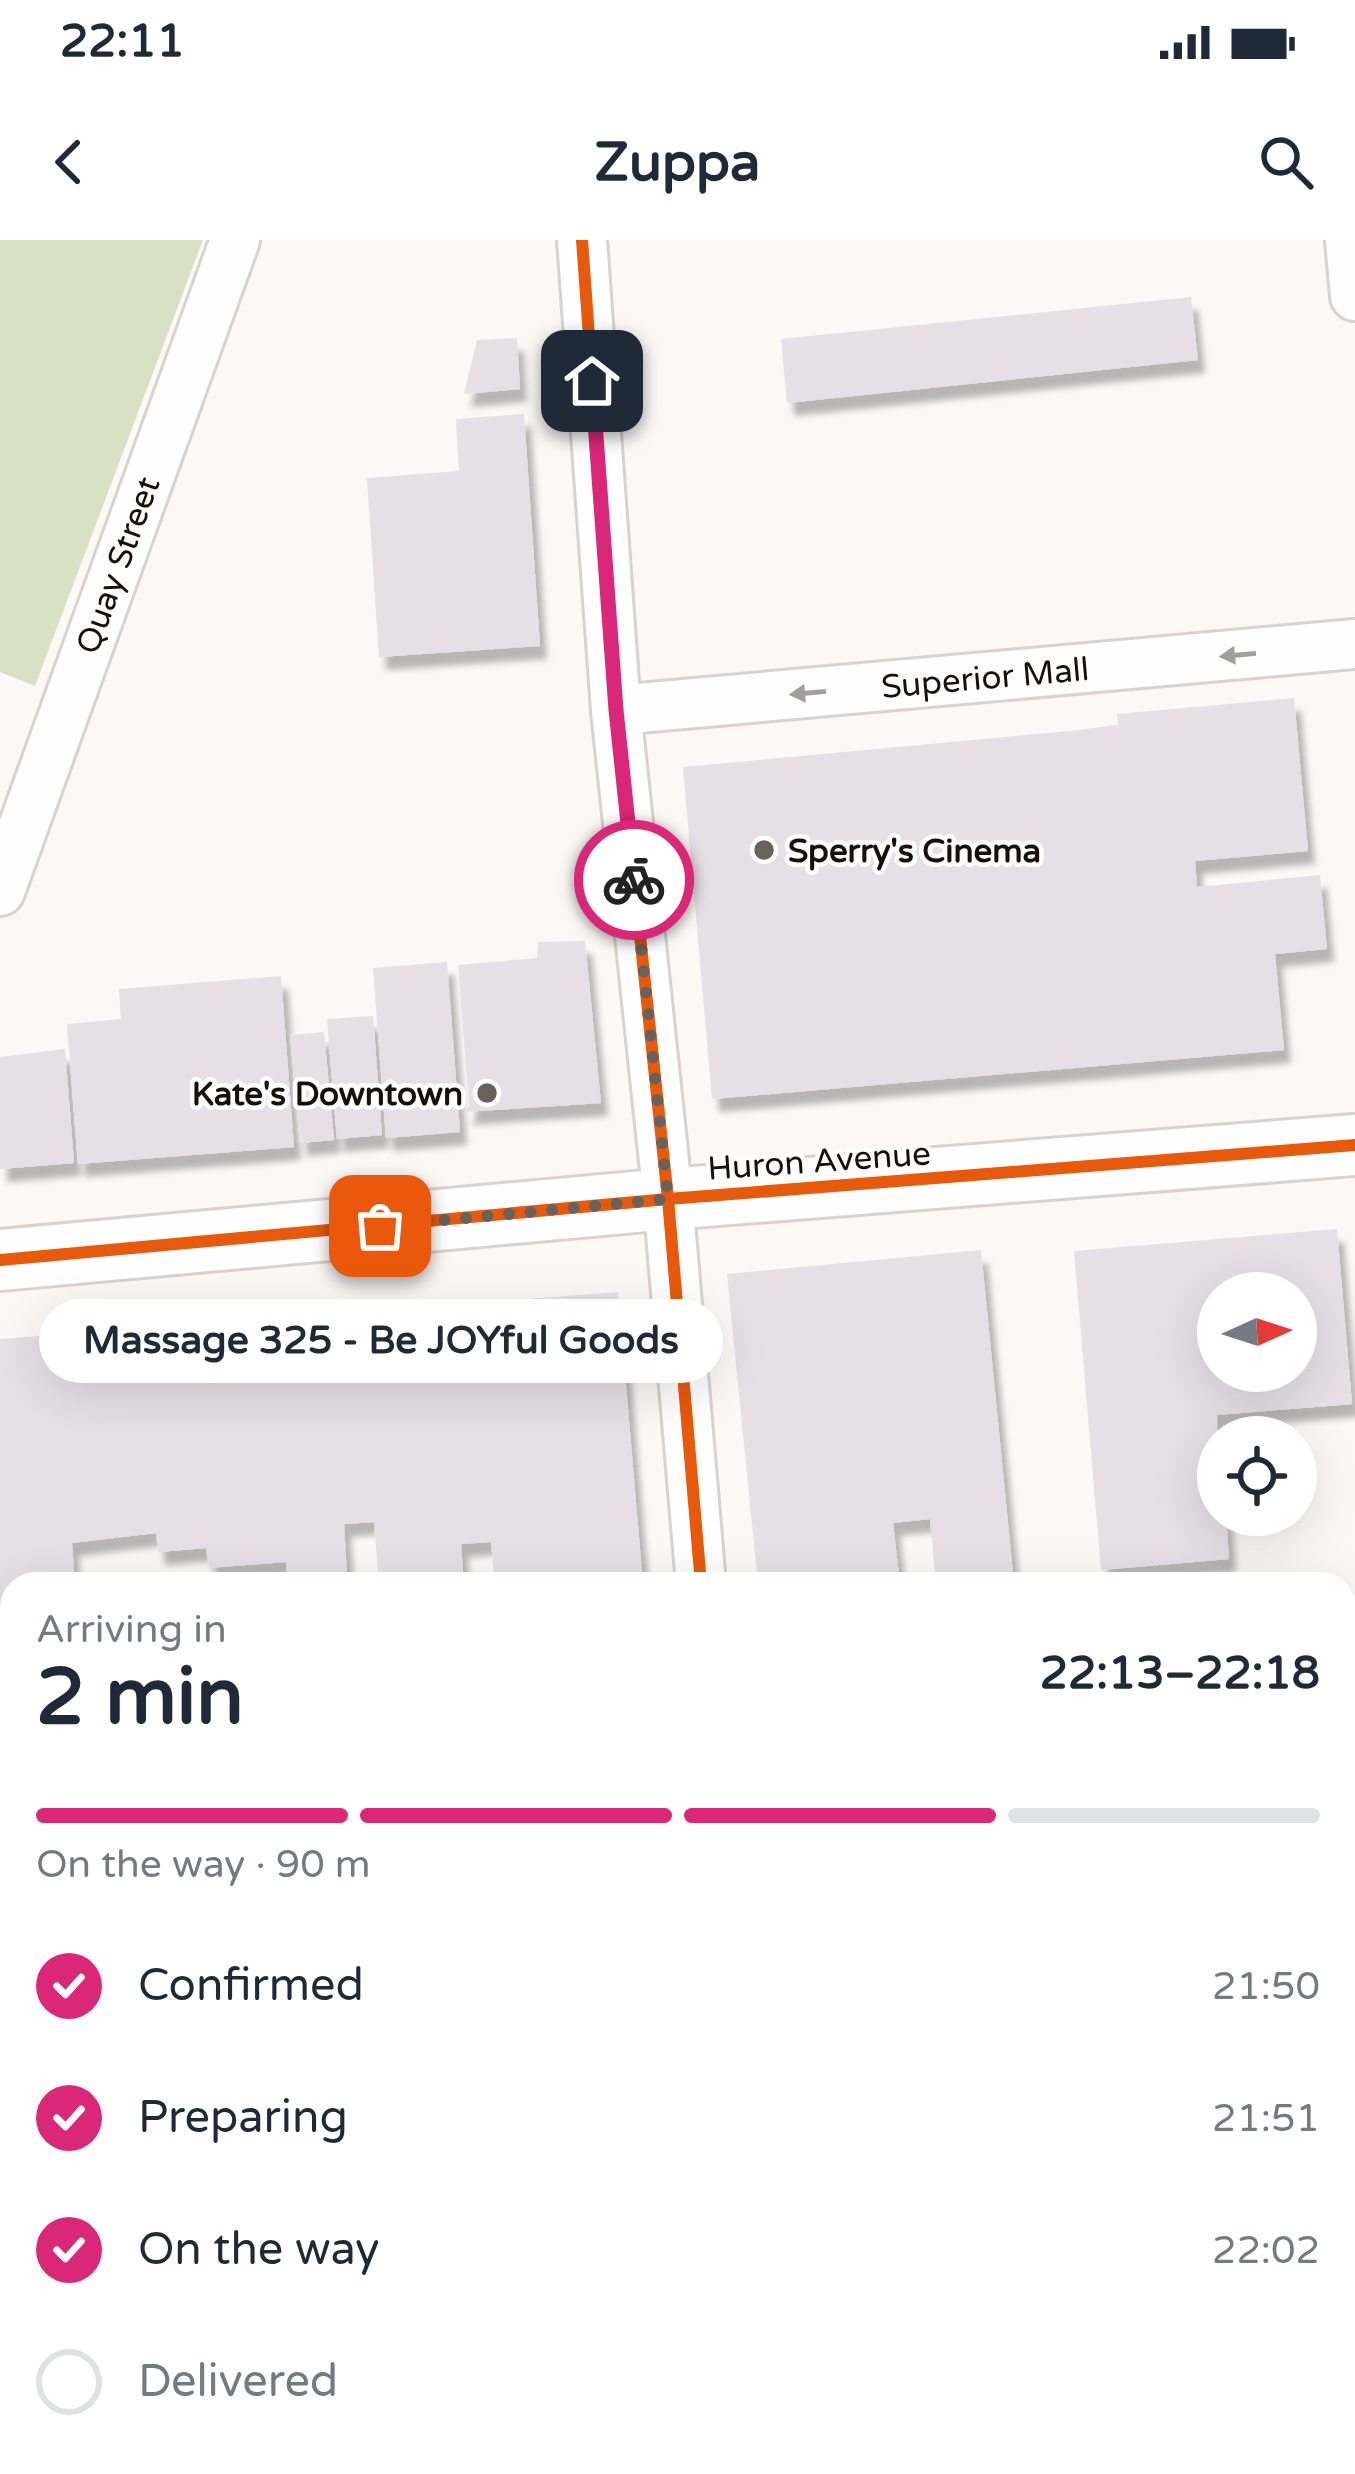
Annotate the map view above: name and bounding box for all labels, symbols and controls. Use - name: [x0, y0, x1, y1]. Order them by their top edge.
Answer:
- text: 22:11: [60, 15, 185, 69]
- icon: back: [36, 129, 102, 195]
- icon: search: [1253, 129, 1319, 195]
- text: Zuppa: [595, 130, 760, 195]
- pin: [541, 330, 643, 432]
- icon: home: [559, 348, 625, 414]
- street label: Quay Street: [68, 472, 168, 659]
- one-way arrow: [1219, 646, 1257, 665]
- street label: Superior Mall: [880, 650, 1091, 707]
- one-way arrow: [789, 684, 826, 703]
- courier: [574, 820, 694, 940]
- place label: Sperry's Cinema: [788, 832, 1041, 871]
- marker: Sperry's Cinema: [751, 837, 777, 863]
- icon: bike: [601, 847, 667, 913]
- place label: Kate's Downtown: [192, 1075, 463, 1114]
- marker: Kate's Downtown: [474, 1080, 500, 1106]
- street label: Huron Avenue: [706, 1134, 932, 1189]
- pin: [329, 1175, 431, 1277]
- icon: bag: [347, 1193, 413, 1259]
- north arrow: [1197, 1272, 1317, 1392]
- map controls: [1197, 1272, 1317, 1536]
- callout: Massage 325 - Be JOYful Goods: [38, 1298, 722, 1382]
- text: Massage 325 - Be JOYful Goods: [83, 1317, 679, 1364]
- button: locate: [1197, 1416, 1317, 1536]
- text: Arriving in: [36, 1606, 227, 1653]
- text: 22:13–22:18: [1040, 1647, 1320, 1701]
- text: 2 min: [36, 1651, 244, 1745]
- text: On the way · 90 m: [36, 1841, 371, 1888]
- icon: check: [36, 1953, 102, 2019]
- text: Confirmed: [138, 1959, 364, 2013]
- text: 21:50: [1212, 1963, 1320, 2010]
- icon: check: [36, 2085, 102, 2151]
- text: Preparing: [138, 2091, 348, 2145]
- text: 21:51: [1212, 2095, 1320, 2142]
- icon: check: [36, 2217, 102, 2283]
- text: On the way: [138, 2223, 379, 2277]
- text: 22:02: [1212, 2227, 1320, 2274]
- text: Delivered: [138, 2355, 338, 2409]

